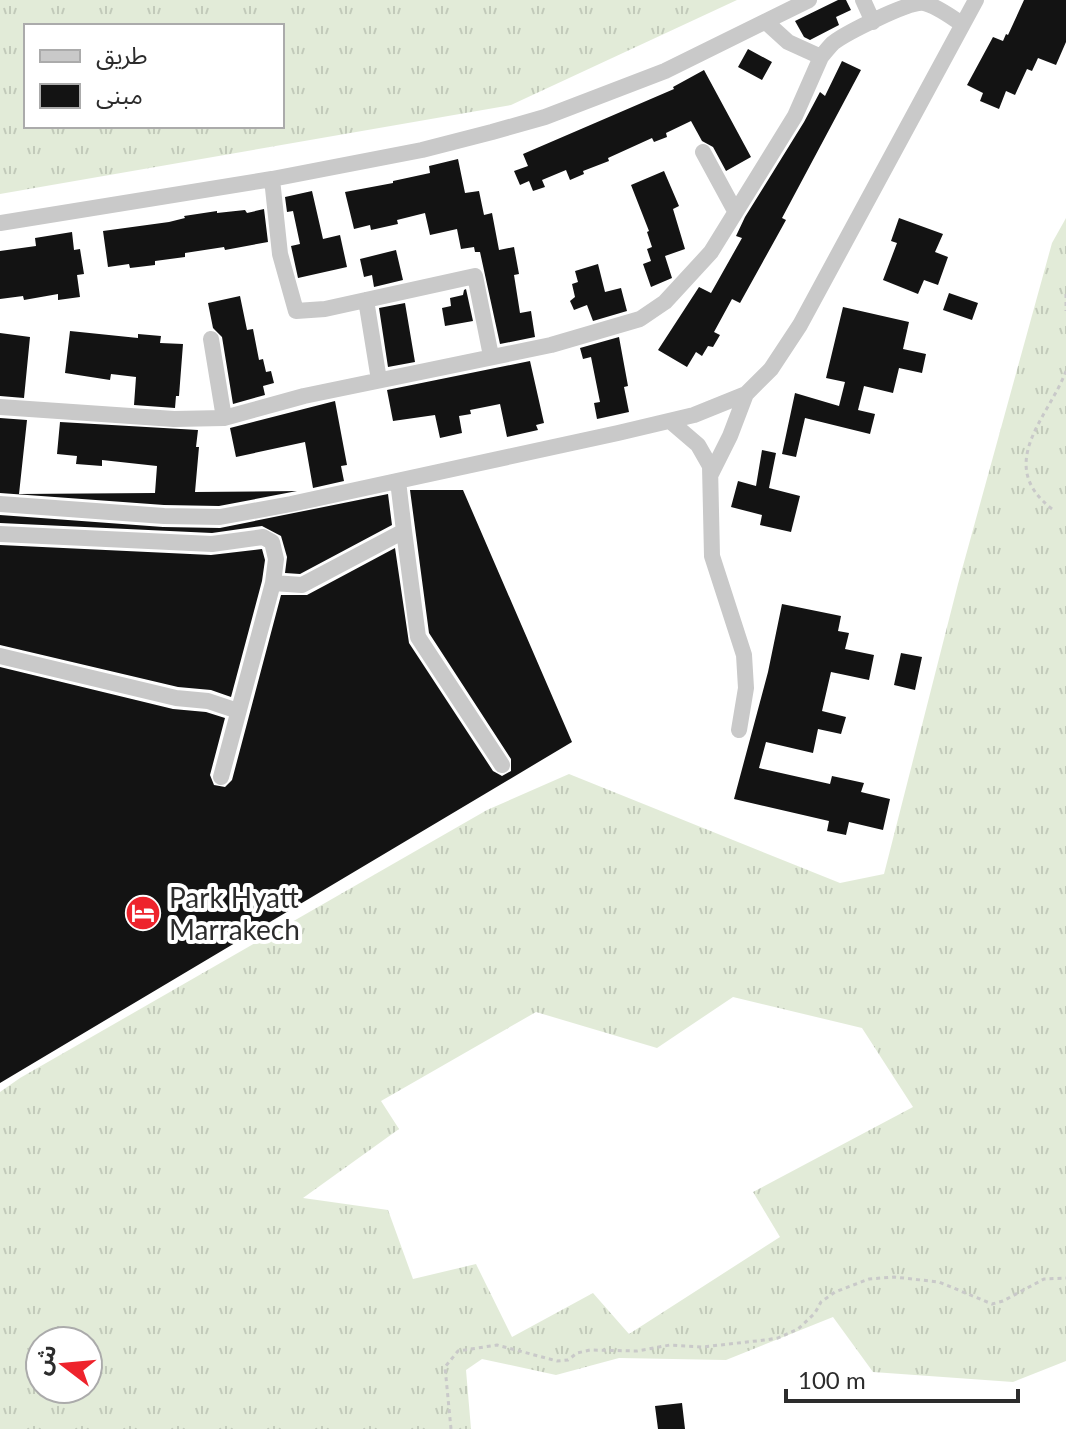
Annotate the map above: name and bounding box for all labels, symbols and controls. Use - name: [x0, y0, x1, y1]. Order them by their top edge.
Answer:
- legend: [24, 24, 284, 128]
- text: طريق: [96, 40, 148, 71]
- text: مبنى: [96, 80, 143, 109]
- place label: Park Hyatt Marrakech: [169, 880, 300, 946]
- hotel icon: Park Hyatt Marrakech: [124, 894, 162, 932]
- north arrow: [24, 1325, 104, 1405]
- text: ش: [27, 1341, 61, 1378]
- scale bar: [786, 1353, 1018, 1403]
- text: 100 m: [798, 1365, 866, 1394]

